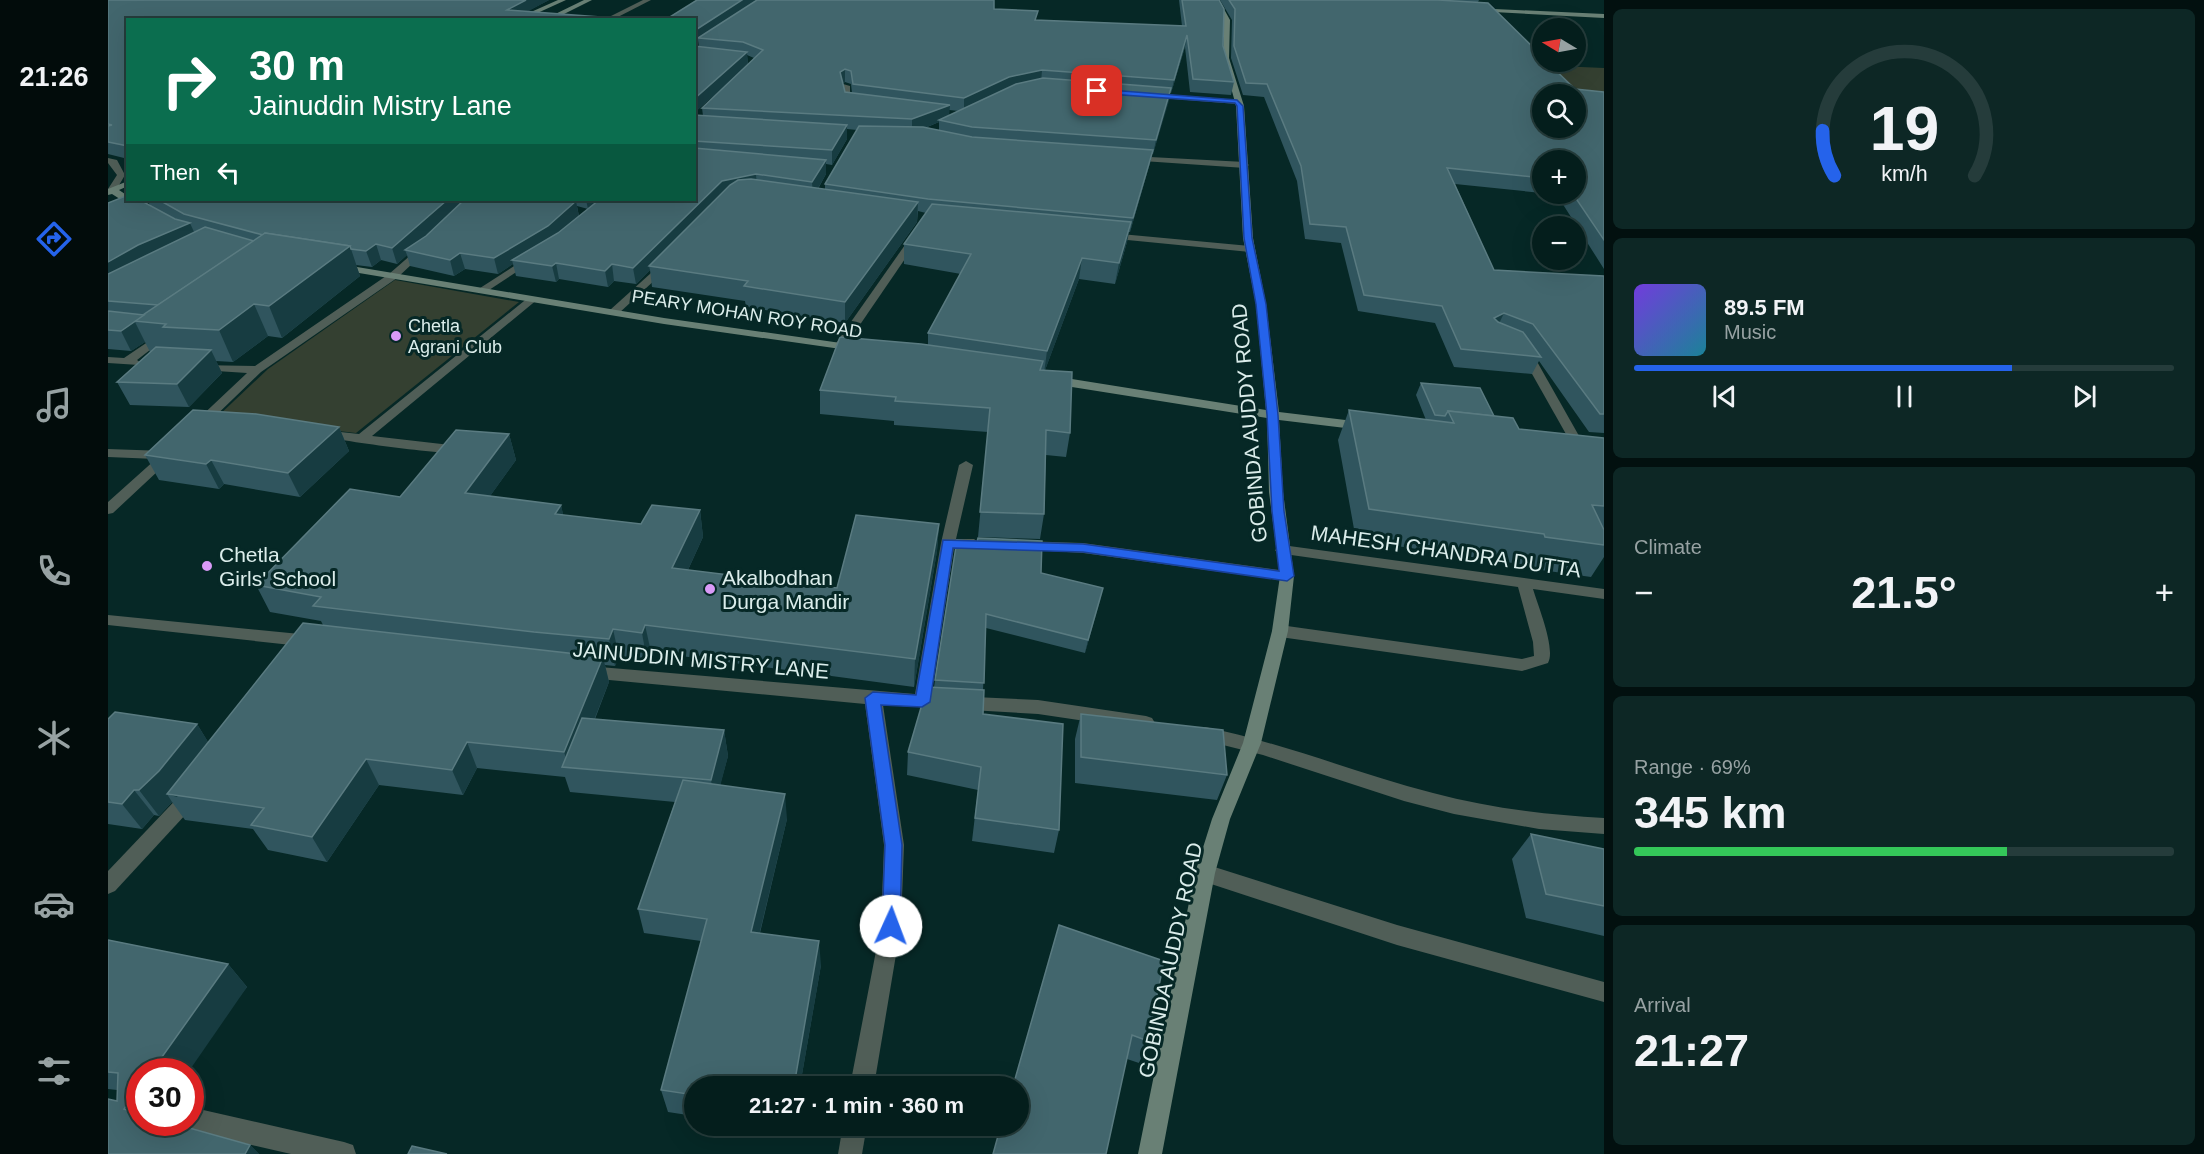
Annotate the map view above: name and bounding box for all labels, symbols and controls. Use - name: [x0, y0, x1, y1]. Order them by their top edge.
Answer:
- north arrow: [1532, 18, 1586, 72]
- map controls: [1532, 18, 1586, 270]
- icon: right: [150, 42, 228, 120]
- text: 30 m: [249, 42, 345, 89]
- text: 21:26: [19, 62, 89, 92]
- pin: [1071, 65, 1122, 116]
- icon: arrive: [1080, 74, 1113, 107]
- button: search: [1532, 84, 1586, 138]
- text: Jainuddin Mistry Lane: [249, 91, 512, 121]
- text: 19: [1869, 94, 1939, 163]
- button: +: [1532, 150, 1586, 204]
- icon: left: [212, 156, 245, 189]
- text: Then: [150, 160, 200, 185]
- text: km/h: [1881, 162, 1927, 186]
- button: −: [1532, 216, 1586, 270]
- icon: directions: [33, 218, 75, 260]
- street label: PEARY MOHAN ROY ROAD: [630, 286, 864, 342]
- text: 89.5 FM: [1724, 295, 1805, 320]
- street label: GOBINDA AUDDY ROAD: [1227, 302, 1271, 544]
- place label: Chetla Agrani Club: [408, 316, 502, 357]
- text: Music: [1724, 321, 1776, 343]
- marker: Chetla Agrani Club: [389, 329, 403, 343]
- icon: previous: [1708, 380, 1741, 413]
- icon: pause: [1888, 380, 1921, 413]
- icon: next: [2068, 380, 2101, 413]
- icon: music: [33, 384, 75, 426]
- street label: MAHESH CHANDRA DUTTA: [1309, 521, 1583, 581]
- text: Climate: [1634, 536, 1702, 558]
- place label: Chetla Girls' School: [219, 543, 336, 590]
- icon: phone: [33, 550, 75, 592]
- marker: Chetla Girls' School: [200, 559, 214, 573]
- place label: Akalbodhan Durga Mandir: [722, 566, 849, 613]
- text: 21.5°: [1851, 567, 1957, 618]
- text: −: [1634, 574, 1653, 611]
- text: +: [2155, 574, 2174, 611]
- marker: Akalbodhan Durga Mandir: [703, 582, 717, 596]
- street label: JAINUDDIN MISTRY LANE: [572, 637, 830, 683]
- icon: climate: [33, 717, 75, 759]
- text: Range · 69%: [1634, 756, 1751, 778]
- text: 345 km: [1634, 787, 1787, 838]
- street label: GOBINDA AUDDY ROAD: [1134, 840, 1206, 1080]
- icon: car: [33, 883, 75, 925]
- position arrow: [859, 894, 923, 958]
- text: Arrival: [1634, 994, 1691, 1016]
- text: 21:27: [1634, 1025, 1749, 1076]
- icon: filters: [33, 1050, 75, 1092]
- speed limit sign: 30: [126, 1058, 204, 1136]
- text: 21:27 · 1 min · 360 m: [749, 1093, 964, 1118]

